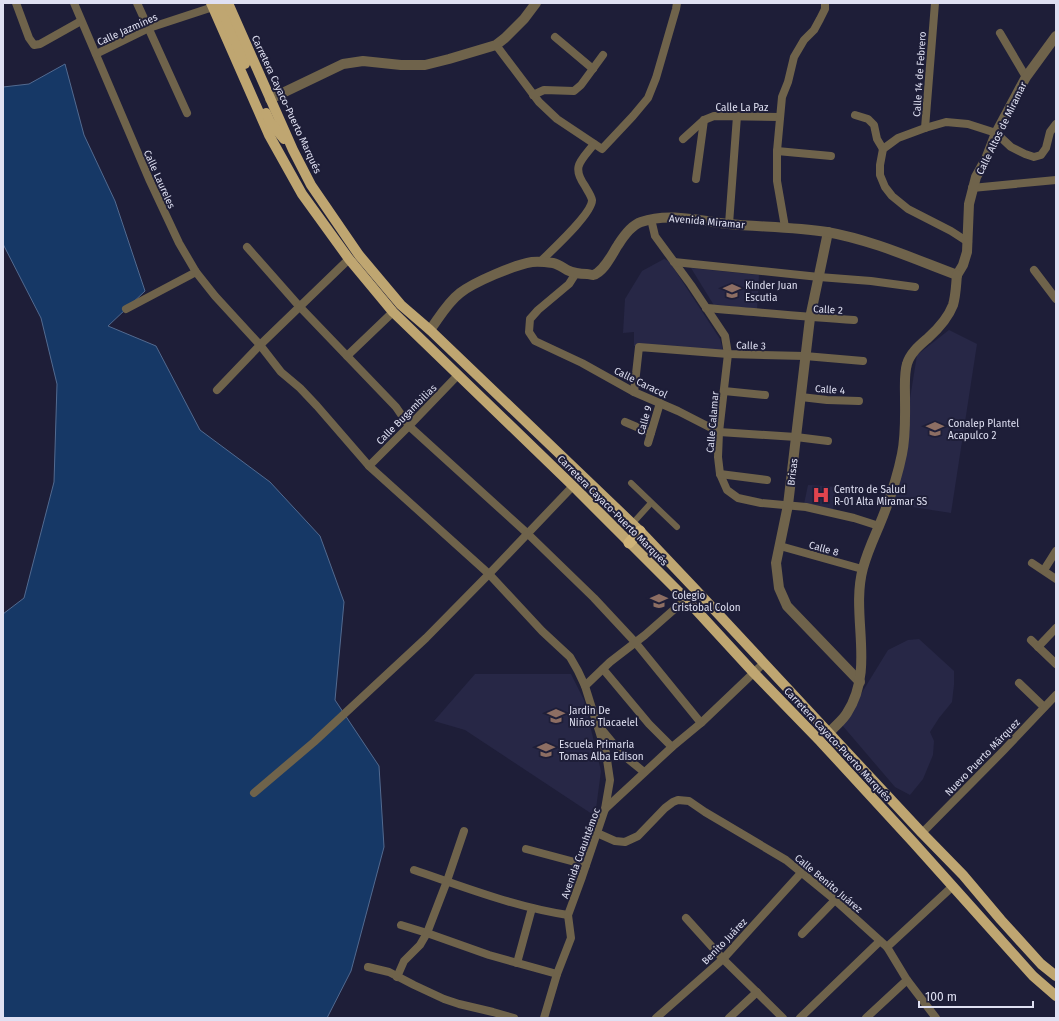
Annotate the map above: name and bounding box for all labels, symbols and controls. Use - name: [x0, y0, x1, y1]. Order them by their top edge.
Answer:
- street label: Calle Jazmines: [95, 11, 160, 49]
- street label: Calle 14 de Febrero: [911, 31, 929, 117]
- street label: Carretera Cayaco-Puerto Marqués: [249, 33, 324, 176]
- street label: Calle Altos de Miramar: [974, 80, 1030, 177]
- street label: Calle La Paz: [716, 102, 769, 114]
- street label: Calle Laureles: [141, 148, 177, 211]
- street label: Avenida Miramar: [668, 213, 746, 231]
- place label: Kinder Juan Escutia: [745, 280, 798, 304]
- school or university icon: Kinder Juan Escutia: [722, 281, 742, 301]
- street label: Calle 2: [813, 303, 843, 317]
- street label: Calle 3: [736, 339, 766, 353]
- street label: Calle Caracol: [612, 365, 669, 401]
- street label: Calle Bugambilias: [374, 382, 440, 447]
- street label: Calle 4: [815, 383, 846, 397]
- street label: Calle Calamar: [704, 391, 722, 453]
- street label: Calle 9: [635, 404, 655, 436]
- place label: Conalep Plantel Acapulco 2: [948, 418, 1019, 442]
- school or university icon: Conalep Plantel Acapulco 2: [925, 419, 945, 439]
- street label: Carretera Cayaco-Puerto Marqués: [555, 453, 670, 569]
- street label: Brisas: [785, 457, 801, 486]
- place label: Centro de Salud R-01 Alta Miramar SS: [834, 484, 928, 508]
- hospital icon: Centro de Salud R-01 Alta Miramar SS: [811, 485, 831, 505]
- street label: Calle 8: [808, 539, 840, 559]
- place label: Colegio Cristobal Colon: [672, 590, 741, 614]
- school or university icon: Colegio Cristobal Colon: [649, 591, 669, 611]
- street label: Carretera Cayaco-Puerto Marqués: [781, 685, 893, 804]
- place label: Jardin De Niños Tlacaelel: [569, 705, 638, 729]
- school or university icon: Jardin De Niños Tlacaelel: [546, 706, 566, 726]
- street label: Nuevo Puerto Márquez: [943, 716, 1023, 799]
- place label: Escuela Primaria Tomas Alba Edison: [559, 739, 644, 763]
- school or university icon: Escuela Primaria Tomas Alba Edison: [536, 740, 556, 760]
- street label: Avenida Cuauhtémoc: [559, 806, 603, 900]
- street label: Calle Benito Juárez: [792, 852, 865, 916]
- street label: Benito Juárez: [700, 916, 750, 967]
- scale bar: [919, 983, 1033, 1009]
- text: 100 m: [925, 990, 957, 1004]

